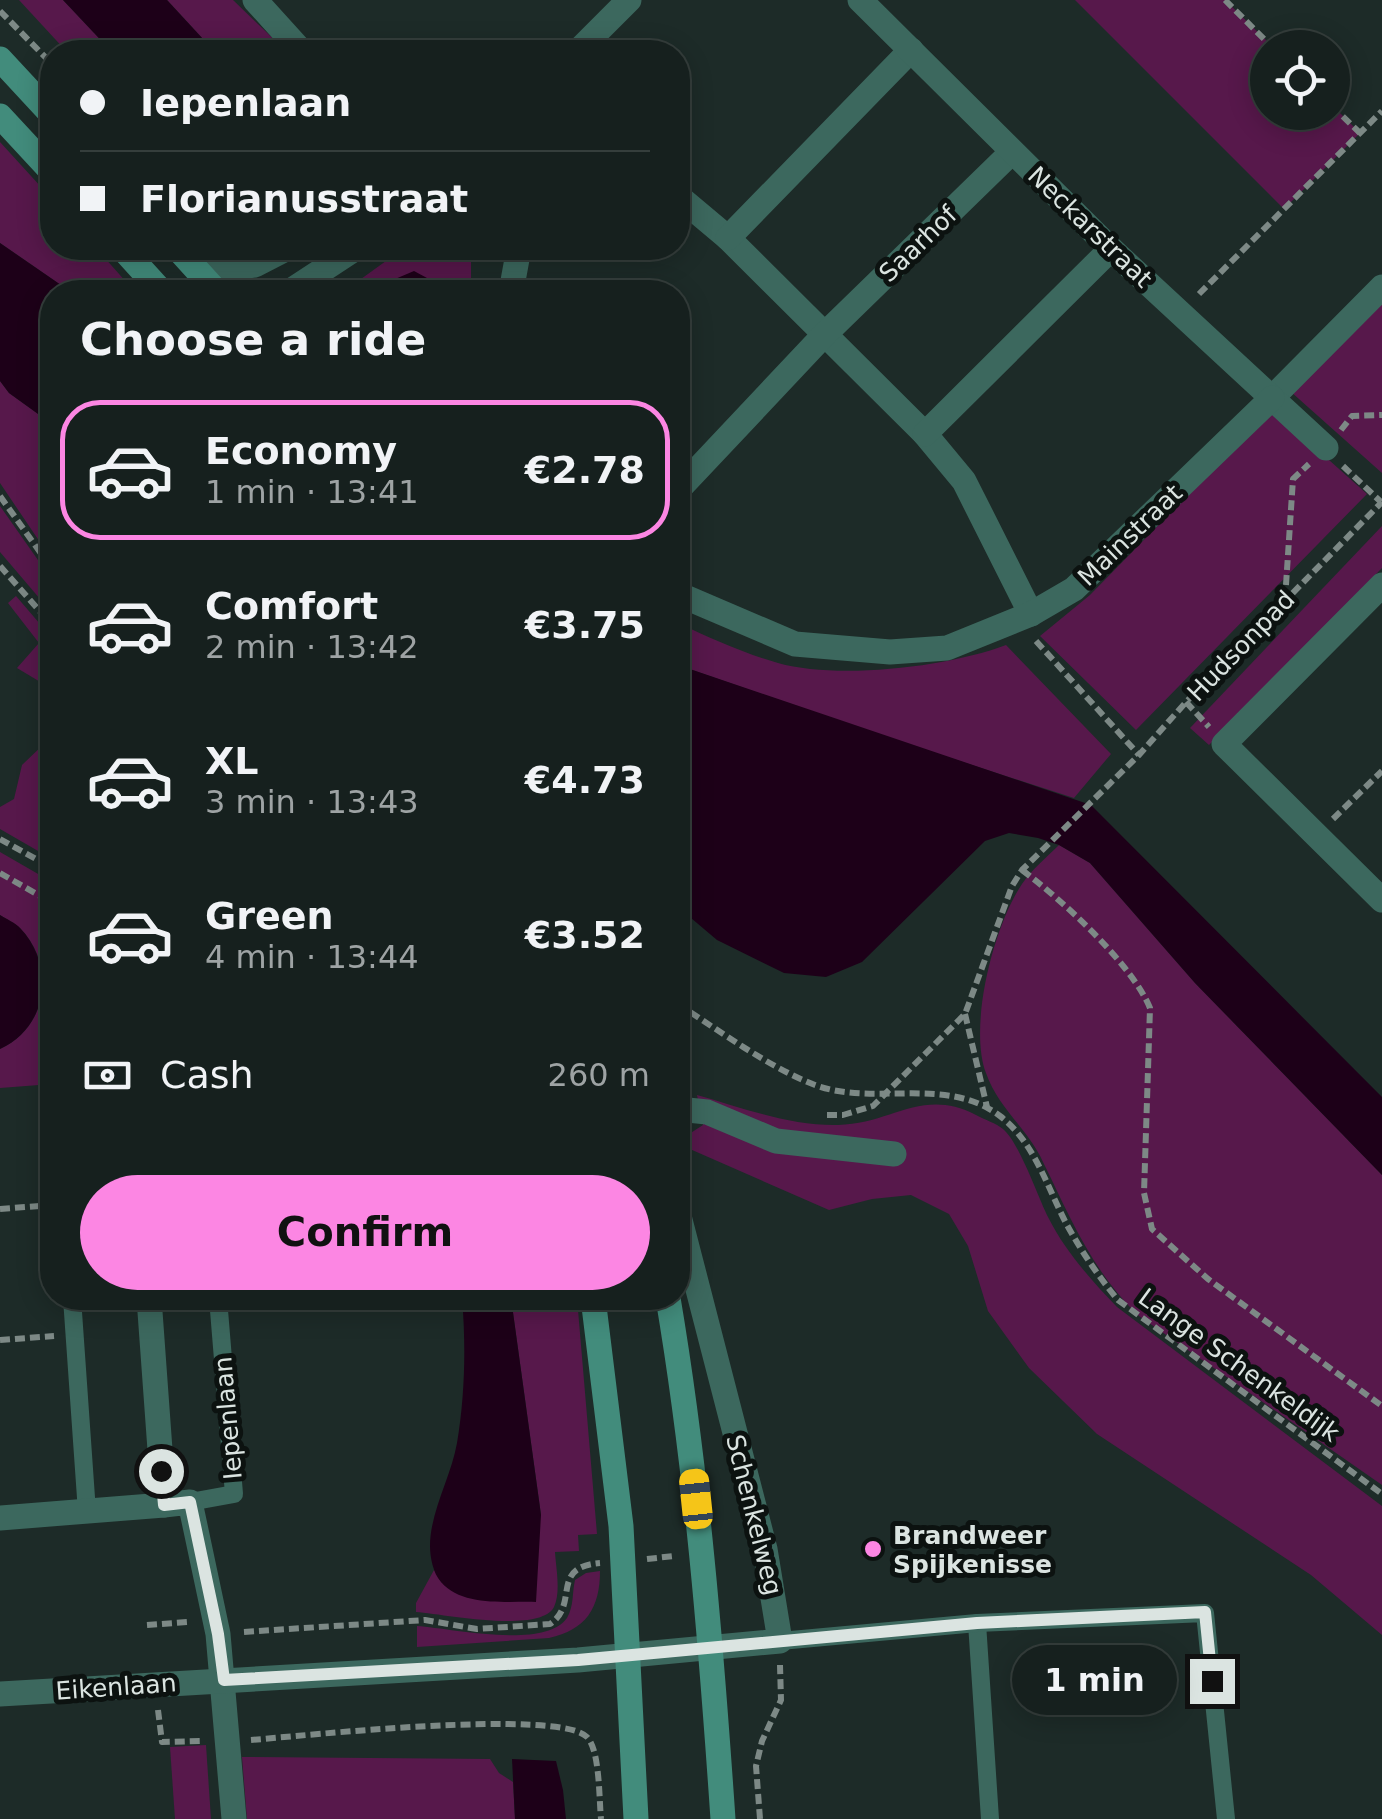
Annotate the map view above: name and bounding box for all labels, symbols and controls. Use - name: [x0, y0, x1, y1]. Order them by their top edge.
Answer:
- map controls: [1250, 30, 1350, 130]
- button: locate: [1250, 30, 1350, 130]
- text: Iepenlaan: [140, 81, 351, 125]
- street label: Neckarstraat: [1022, 161, 1158, 293]
- text: Florianusstraat: [140, 177, 468, 221]
- street label: Saarhof: [873, 199, 964, 288]
- text: Choose a ride: [80, 313, 426, 366]
- icon: car: [85, 425, 175, 515]
- text: Economy: [205, 429, 397, 473]
- text: €2.78: [525, 448, 645, 492]
- text: 1 min · 13:41: [205, 473, 419, 511]
- street label: Mainstraat: [1072, 478, 1188, 592]
- icon: car: [85, 580, 175, 670]
- text: Comfort: [205, 584, 378, 628]
- street label: Hudsonpad: [1181, 585, 1301, 707]
- text: €3.75: [525, 603, 645, 647]
- text: 2 min · 13:42: [205, 628, 419, 666]
- icon: car: [85, 735, 175, 825]
- text: XL: [205, 739, 259, 783]
- text: €4.73: [525, 758, 645, 802]
- text: 3 min · 13:43: [205, 783, 419, 821]
- icon: car: [85, 890, 175, 980]
- text: Green: [205, 894, 334, 938]
- text: €3.52: [525, 913, 645, 957]
- text: 4 min · 13:44: [205, 938, 419, 976]
- icon: cash: [80, 1048, 135, 1103]
- text: Cash: [160, 1053, 254, 1097]
- text: 260 m: [548, 1056, 650, 1094]
- button: Confirm: [80, 1175, 650, 1290]
- street label: Lange Schenkeldijk: [1133, 1282, 1345, 1448]
- street label: Iepenlaan: [208, 1355, 248, 1481]
- street label: Schenkelweg: [720, 1432, 788, 1598]
- route start: [139, 1449, 184, 1494]
- car: [678, 1468, 714, 1530]
- place label: Brandweer Spijkenisse: [893, 1521, 1052, 1579]
- marker: Brandweer Spijkenisse: [862, 1538, 884, 1560]
- callout: 1 min: [1012, 1646, 1177, 1716]
- route end: [1190, 1659, 1235, 1704]
- text: 1 min: [1044, 1661, 1145, 1699]
- street label: Eikenlaan: [55, 1668, 177, 1706]

